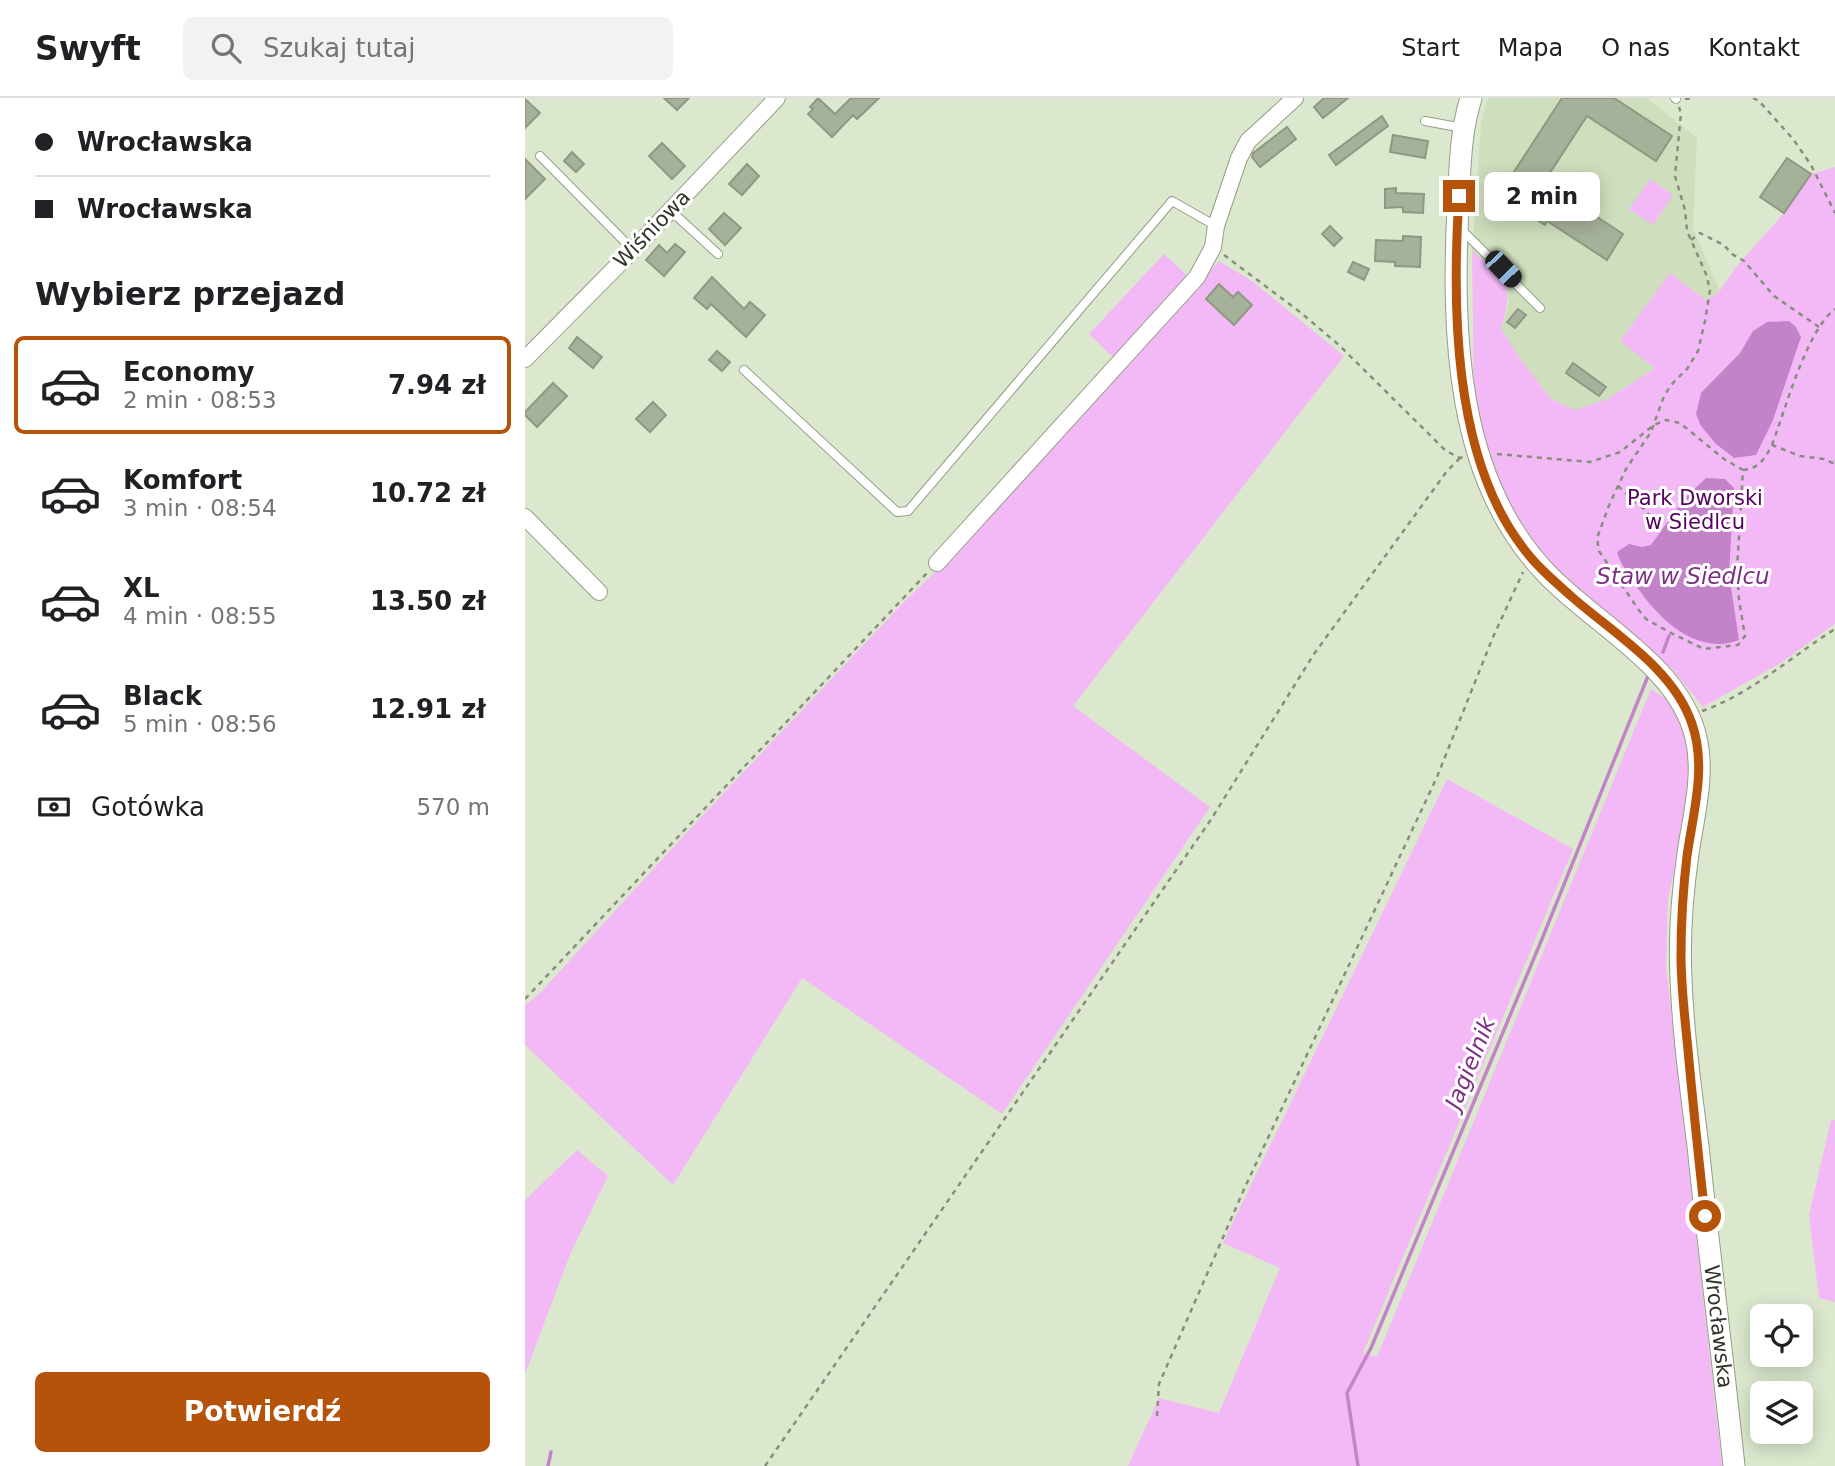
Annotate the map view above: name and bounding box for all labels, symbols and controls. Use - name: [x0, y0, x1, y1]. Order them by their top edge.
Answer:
- search box: [183, 17, 673, 80]
- text: Swyft: [35, 29, 141, 68]
- icon: search: [207, 29, 245, 67]
- text: Szukaj tutaj: [263, 33, 416, 63]
- text: Start: [1401, 34, 1460, 62]
- text: Mapa: [1498, 34, 1563, 62]
- text: O nas: [1601, 34, 1670, 62]
- text: Kontakt: [1708, 34, 1800, 62]
- text: Wrocławska: [77, 127, 253, 157]
- callout: 2 min: [1483, 172, 1599, 220]
- route end: [1443, 180, 1475, 212]
- text: 2 min: [1506, 183, 1578, 209]
- street label: Wiśniowa: [609, 185, 695, 273]
- text: Wrocławska: [77, 194, 253, 224]
- car: [1481, 247, 1526, 291]
- text: Wybierz przejazd: [35, 275, 345, 313]
- icon: car: [39, 354, 102, 417]
- text: Economy: [123, 357, 254, 387]
- text: 7.94 zł: [388, 370, 486, 400]
- text: 2 min · 08:53: [123, 387, 277, 413]
- icon: car: [39, 462, 102, 525]
- text: Komfort: [123, 465, 242, 495]
- text: 10.72 zł: [370, 478, 486, 508]
- park label: Park Dworski w Siedlcu: [1627, 486, 1763, 534]
- text: 3 min · 08:54: [123, 495, 277, 521]
- water label: Staw w Siedlcu: [1596, 563, 1770, 589]
- icon: car: [39, 570, 102, 633]
- text: XL: [123, 573, 160, 603]
- text: 13.50 zł: [370, 586, 486, 616]
- text: 4 min · 08:55: [123, 603, 277, 629]
- icon: car: [39, 678, 102, 741]
- text: Black: [123, 681, 202, 711]
- text: 12.91 zł: [370, 694, 486, 724]
- text: 5 min · 08:56: [123, 711, 277, 737]
- icon: cash: [35, 788, 73, 826]
- text: Gotówka: [91, 792, 205, 822]
- text: 570 m: [416, 794, 490, 820]
- water label: Jagielnik: [1438, 1012, 1501, 1116]
- route start: [1689, 1200, 1721, 1232]
- street label: Wrocławska: [1699, 1264, 1737, 1389]
- map controls: [1750, 1304, 1813, 1444]
- button: locate: [1750, 1304, 1813, 1367]
- button: Potwierdź: [35, 1372, 490, 1452]
- button: layers: [1750, 1381, 1813, 1444]

